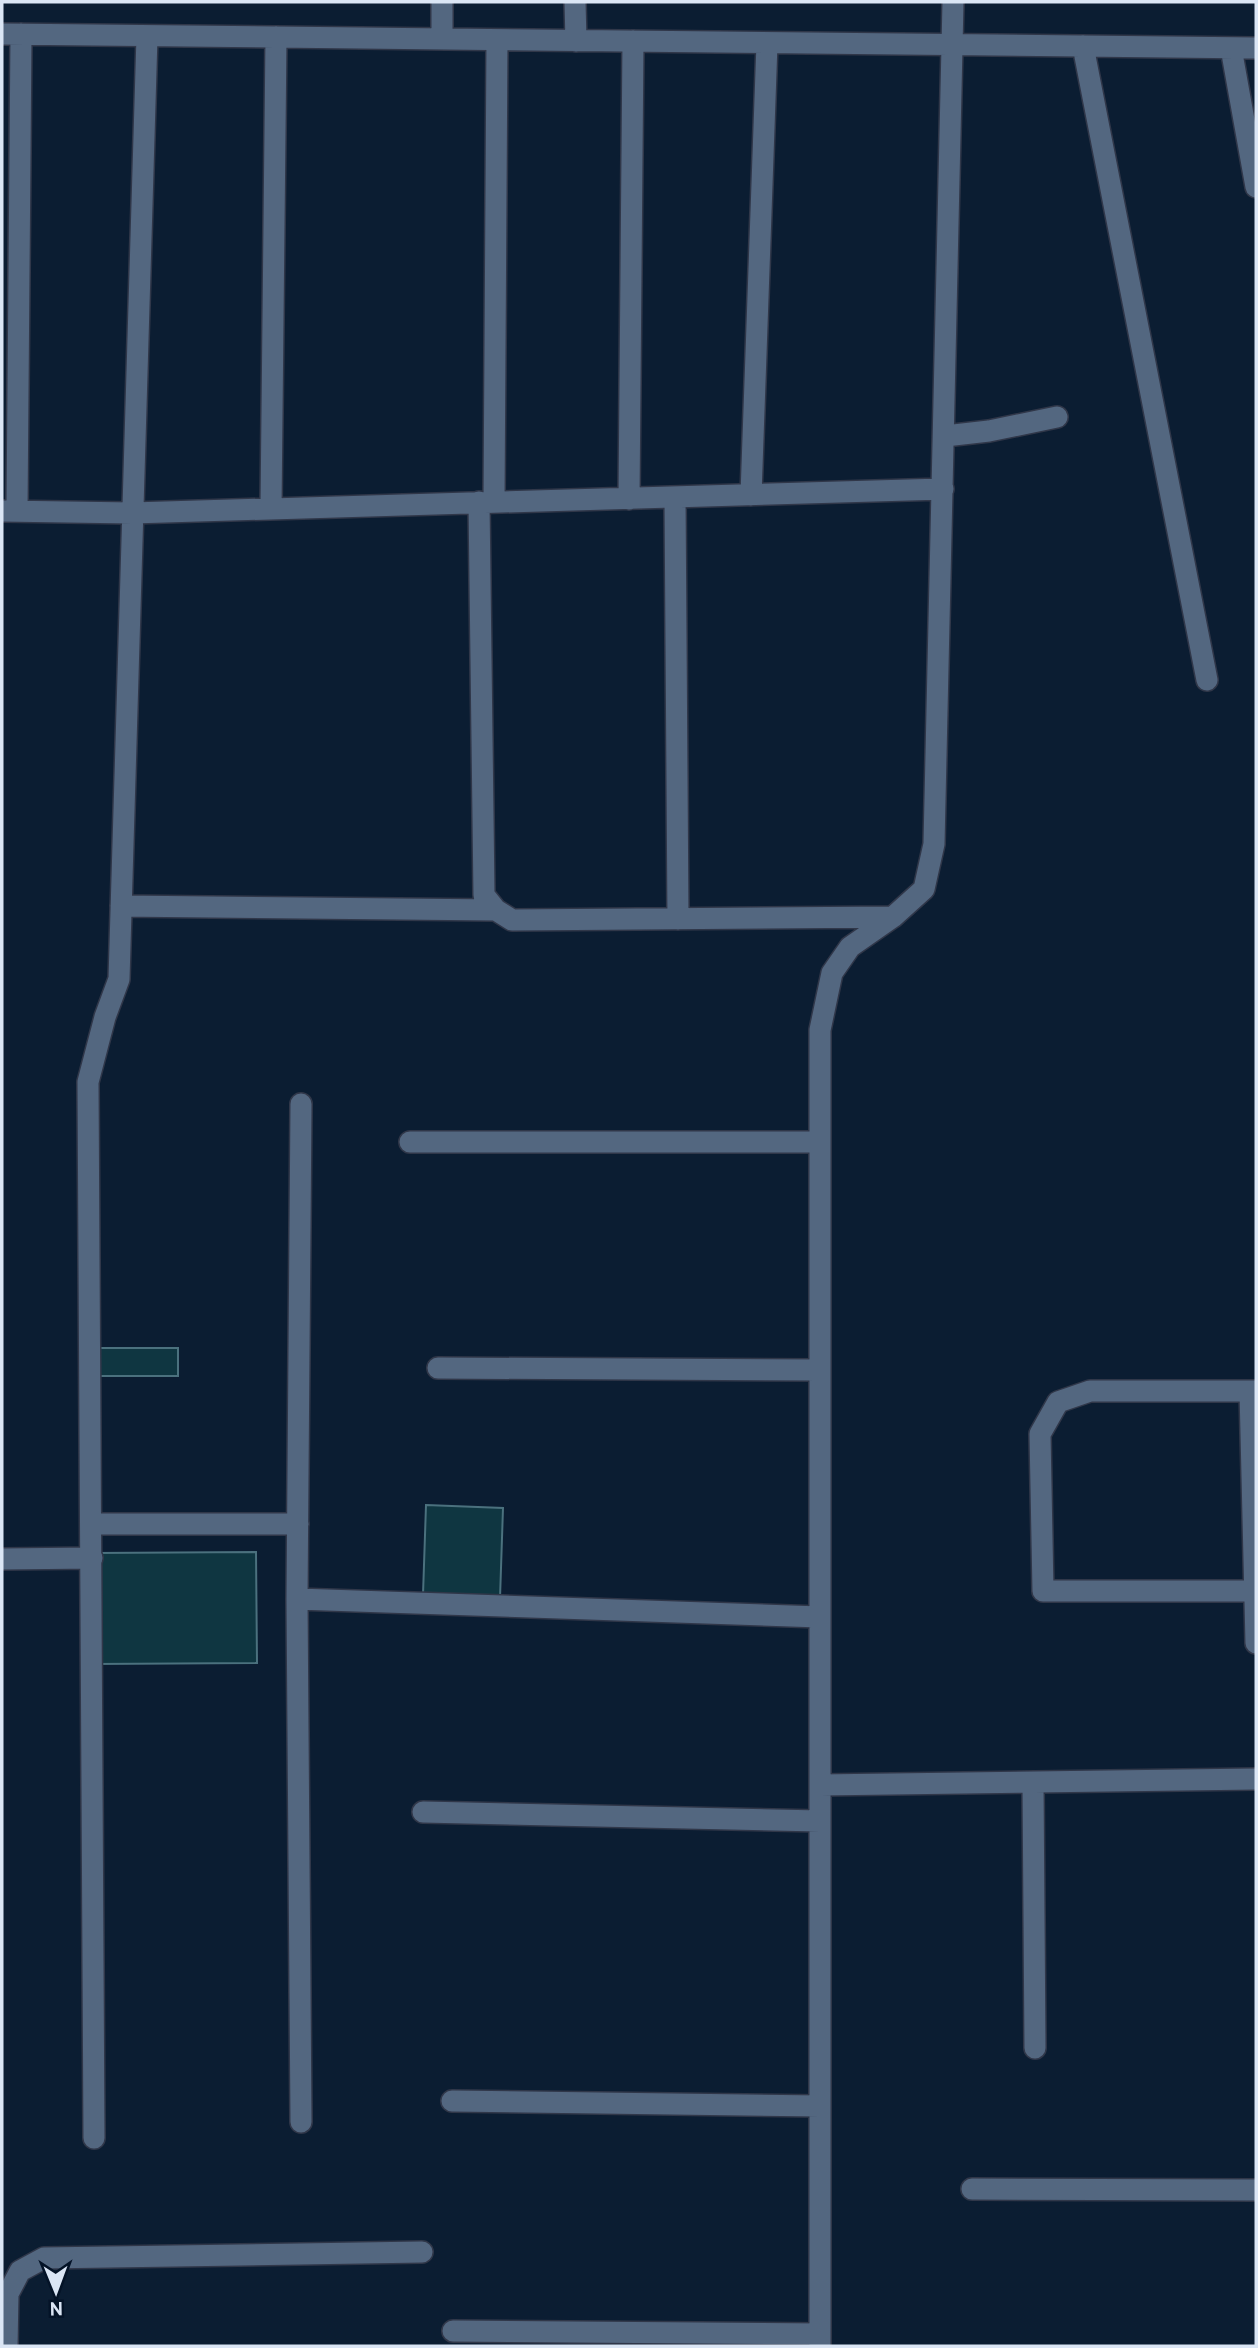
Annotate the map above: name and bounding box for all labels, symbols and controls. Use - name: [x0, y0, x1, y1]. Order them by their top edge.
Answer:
- north arrow: [21, 2257, 91, 2327]
- text: N: [49, 2295, 63, 2319]

